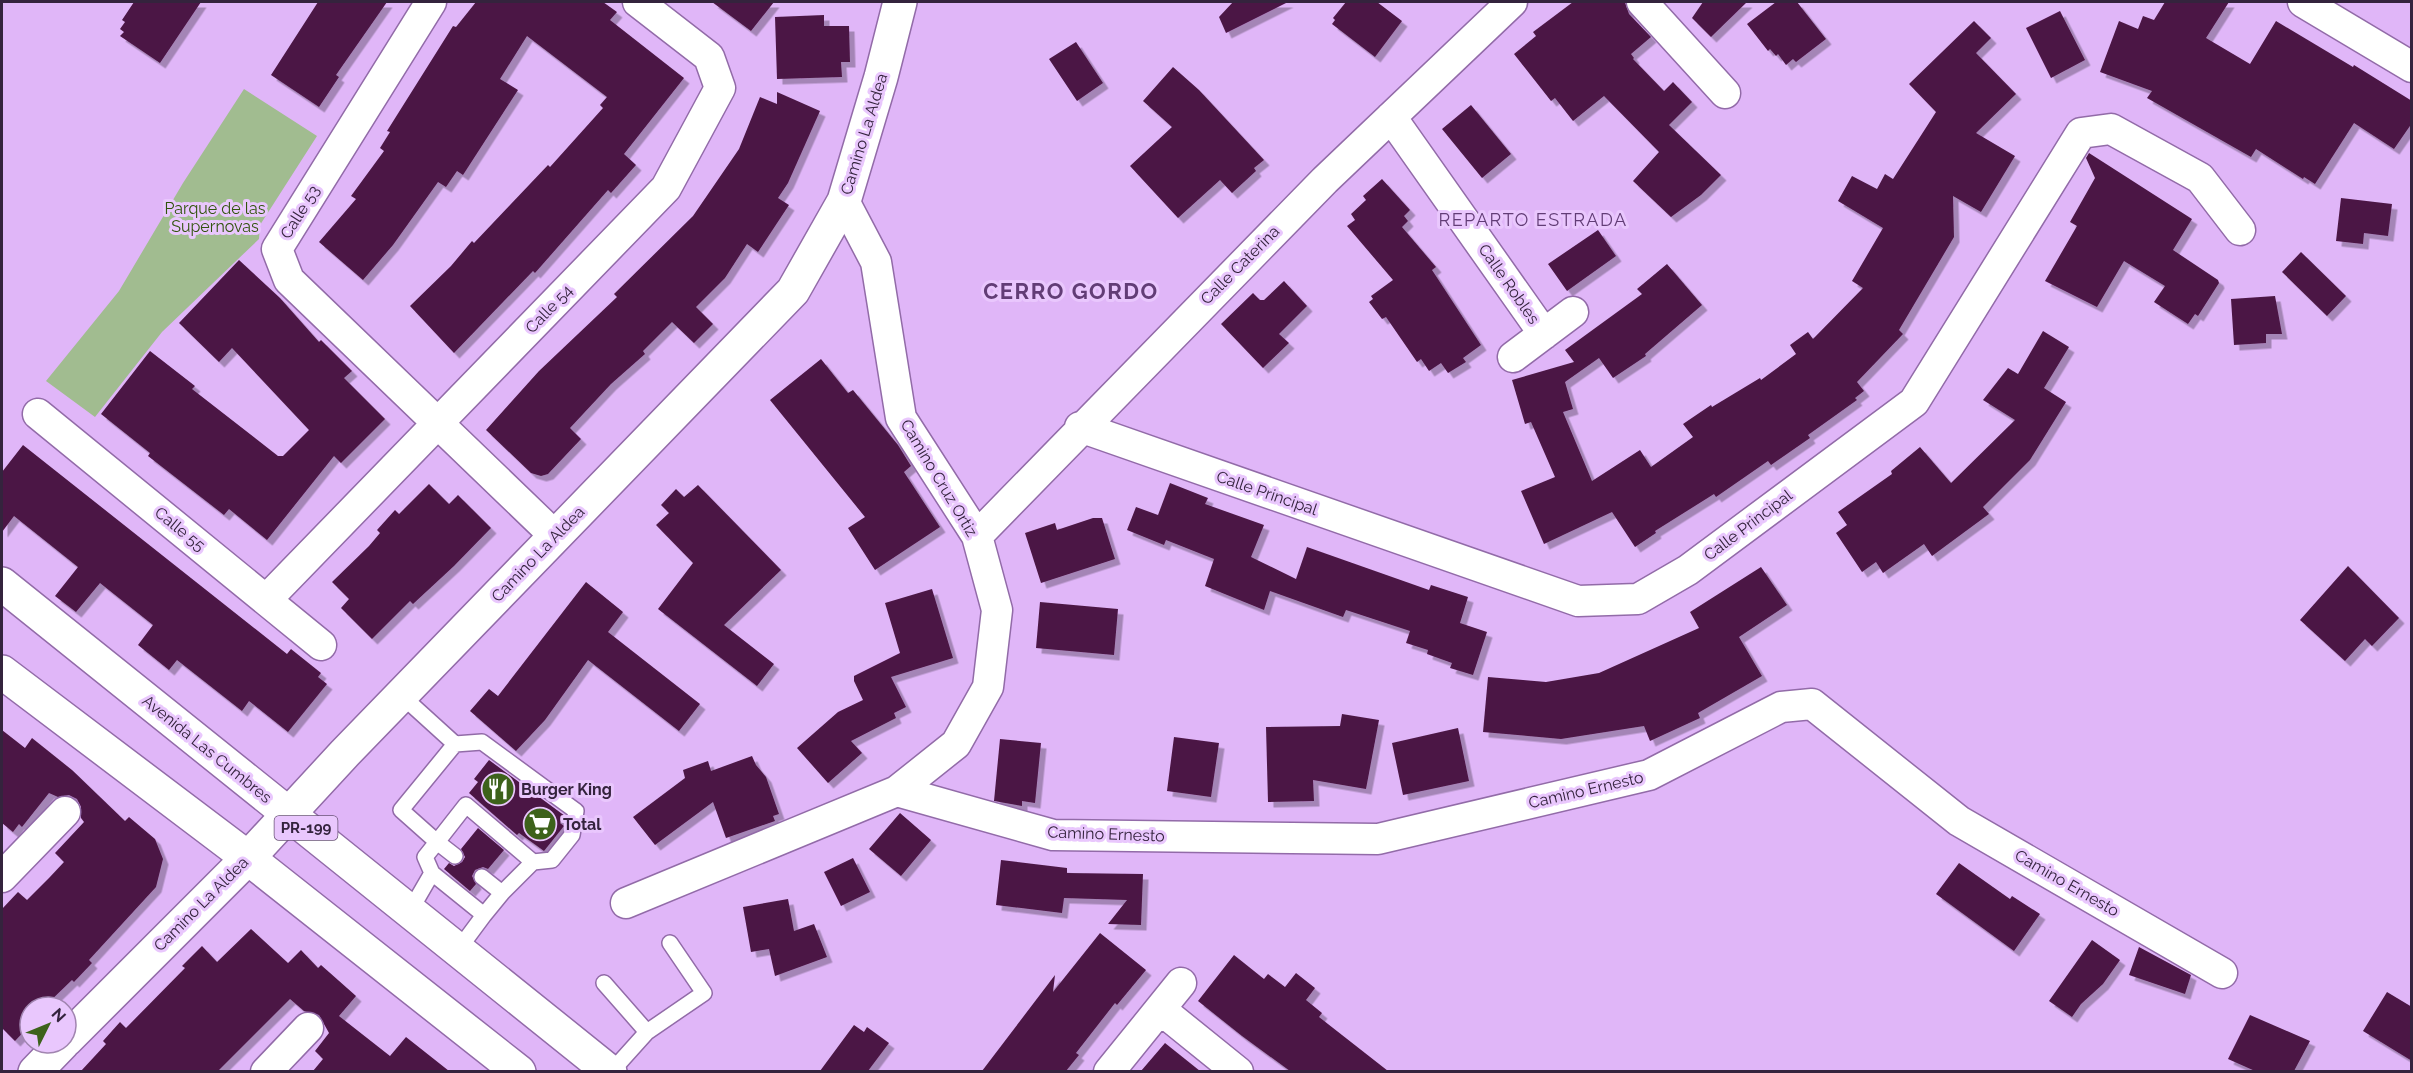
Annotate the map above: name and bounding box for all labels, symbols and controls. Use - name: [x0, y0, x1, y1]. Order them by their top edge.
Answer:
- street label: Camino La Aldea: [837, 71, 891, 197]
- street label: Calle 53: [276, 182, 324, 242]
- park label: Parque de las Supernovas: [164, 199, 266, 236]
- district label: REPARTO ESTRADA: [1438, 209, 1628, 230]
- street label: Calle Caterina: [1197, 222, 1283, 308]
- street label: Calle Robles: [1475, 240, 1544, 328]
- district label: CERRO GORDO: [983, 278, 1159, 304]
- street label: Calle 54: [522, 281, 577, 337]
- street label: Camino Cruz Ortiz: [897, 416, 981, 540]
- street label: Calle Principal: [1214, 467, 1321, 519]
- street label: Calle Principal: [1700, 485, 1796, 564]
- street label: Camino La Aldea: [488, 502, 588, 606]
- street label: Calle 55: [151, 503, 209, 555]
- street label: Avenida Las Cumbres: [139, 691, 276, 807]
- street label: Camino Ernesto: [1527, 768, 1645, 812]
- restaurant icon: Burger King: [480, 771, 516, 807]
- place label: Burger King: [521, 780, 612, 799]
- supermarket icon: Total: [522, 806, 558, 842]
- place label: Total: [563, 815, 602, 834]
- road number: PR-199: [274, 816, 338, 840]
- street label: Camino Ernesto: [1047, 822, 1165, 846]
- street label: Camino Ernesto: [2011, 845, 2123, 921]
- street label: Camino La Aldea: [150, 853, 252, 955]
- north arrow: [18, 995, 78, 1055]
- text: N: [47, 1004, 70, 1026]

